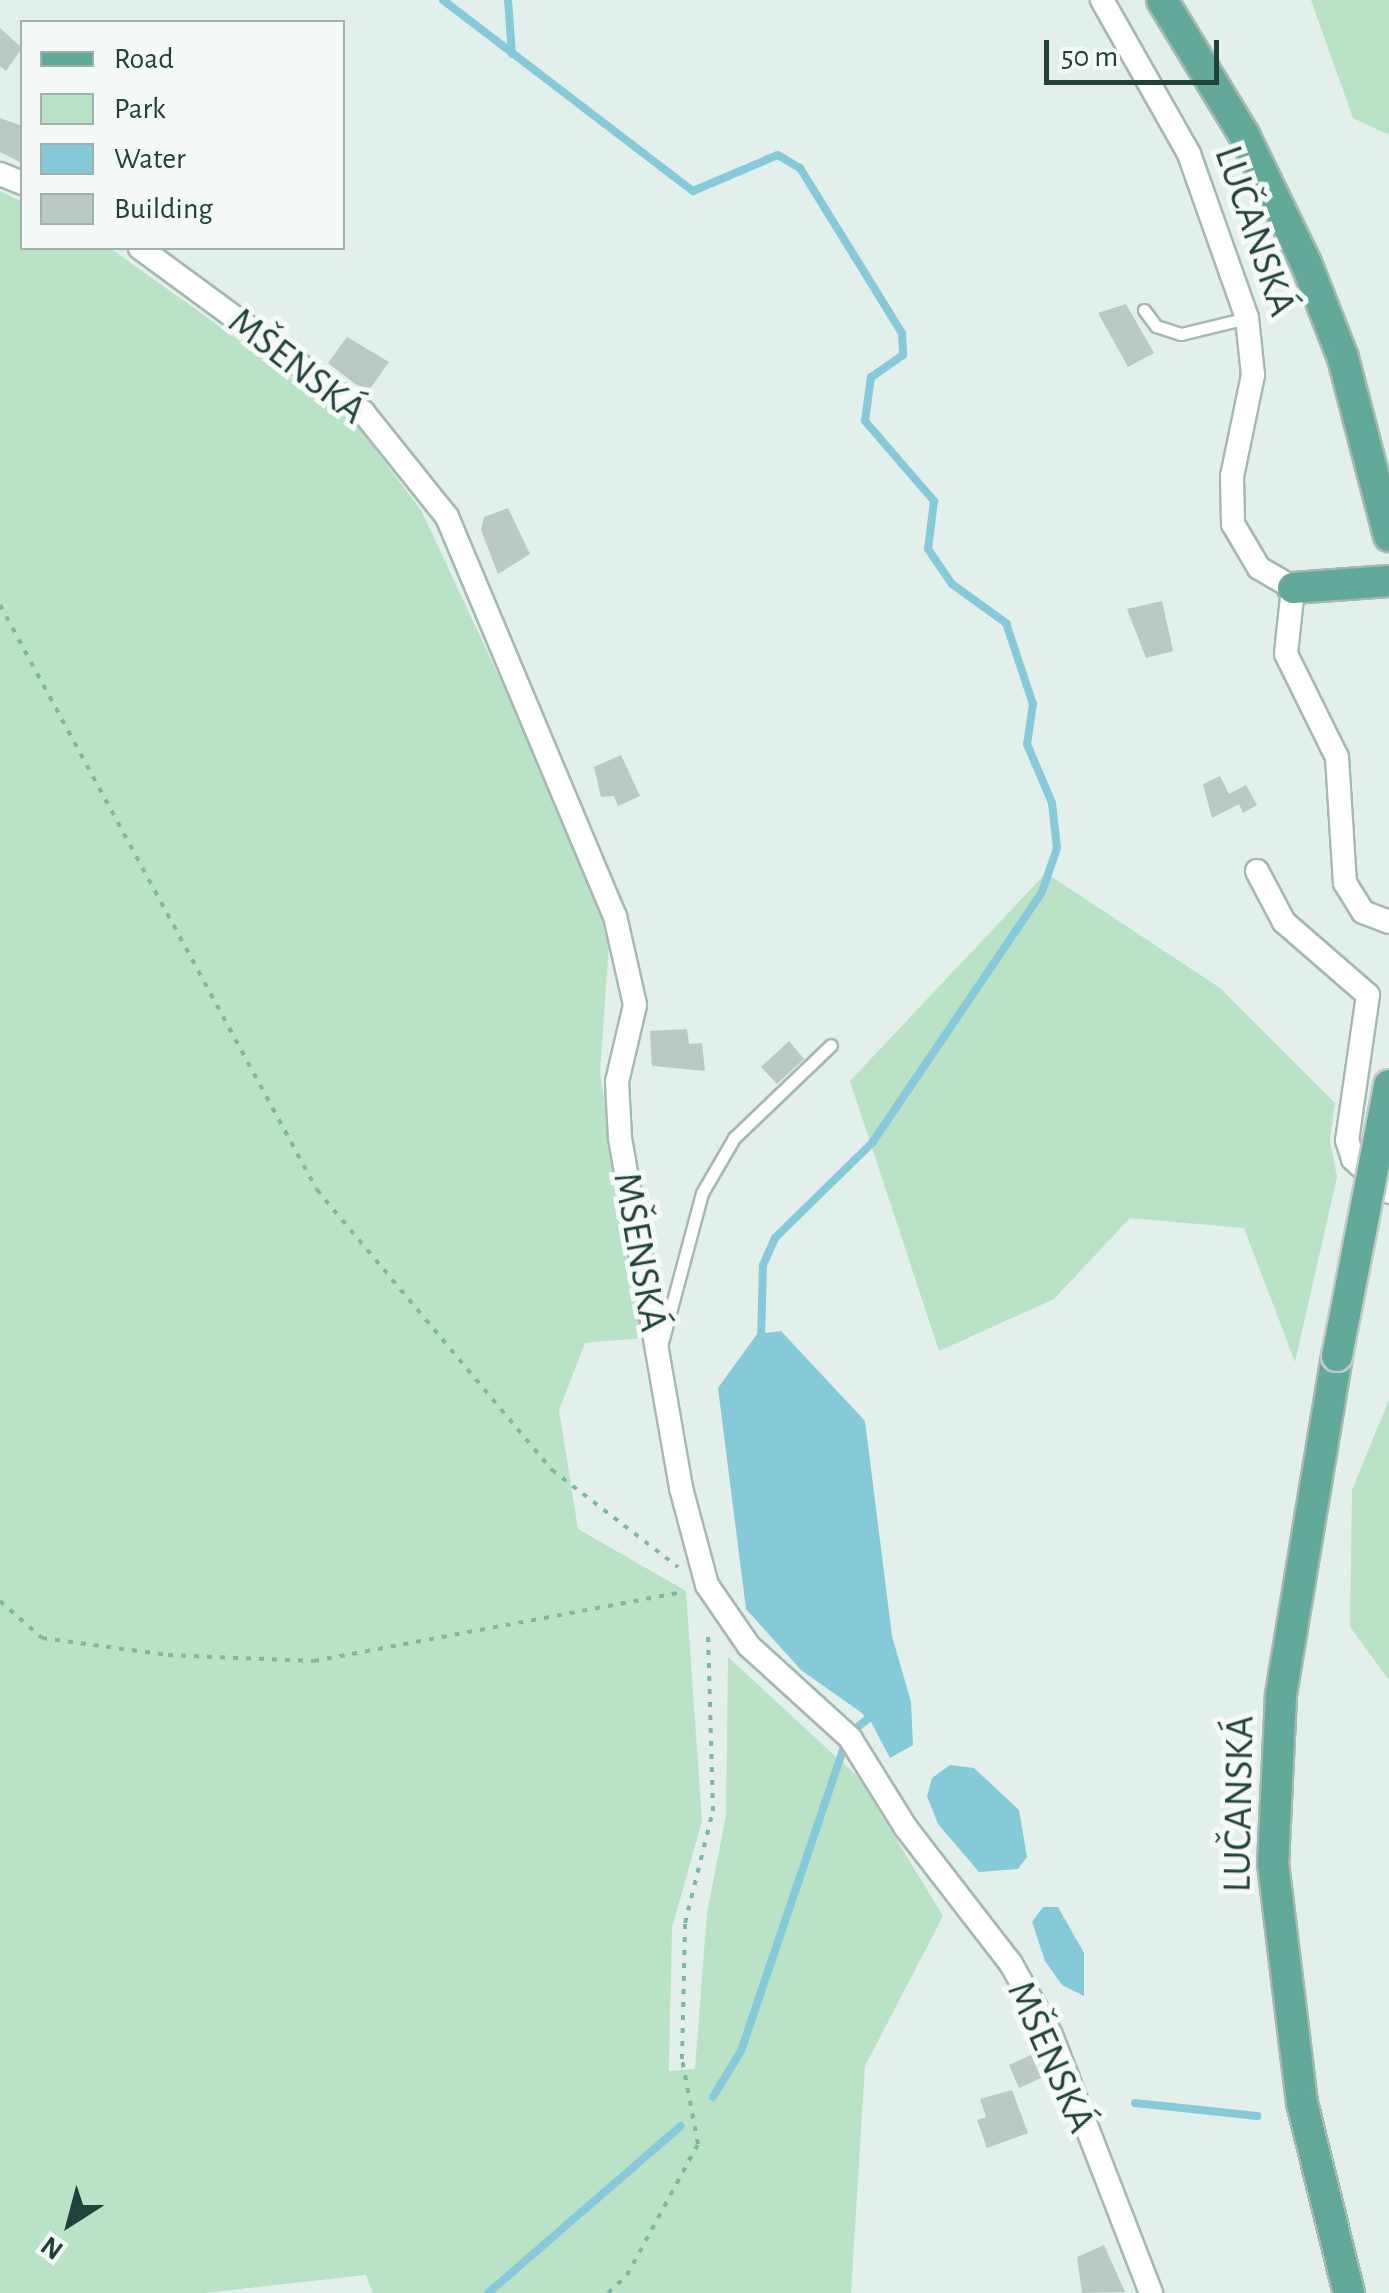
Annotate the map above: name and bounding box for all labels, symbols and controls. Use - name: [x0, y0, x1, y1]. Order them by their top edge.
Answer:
- legend: [20, 20, 345, 250]
- scale bar: [1049, 20, 1224, 82]
- text: 50 m: [1061, 42, 1118, 72]
- text: Road: [114, 44, 174, 74]
- text: Park: [114, 94, 166, 124]
- street label: LUČANSKÁ: [1204, 140, 1306, 322]
- text: Water: [114, 144, 186, 174]
- text: Building: [114, 194, 213, 224]
- street label: MŠENSKÁ: [219, 298, 375, 434]
- street label: MŠENSKÁ: [602, 1169, 678, 1335]
- street label: LUČANSKÁ: [1213, 1715, 1265, 1893]
- street label: MŠENSKÁ: [996, 1974, 1106, 2140]
- north arrow: [20, 2173, 120, 2273]
- text: N: [36, 2230, 68, 2264]

